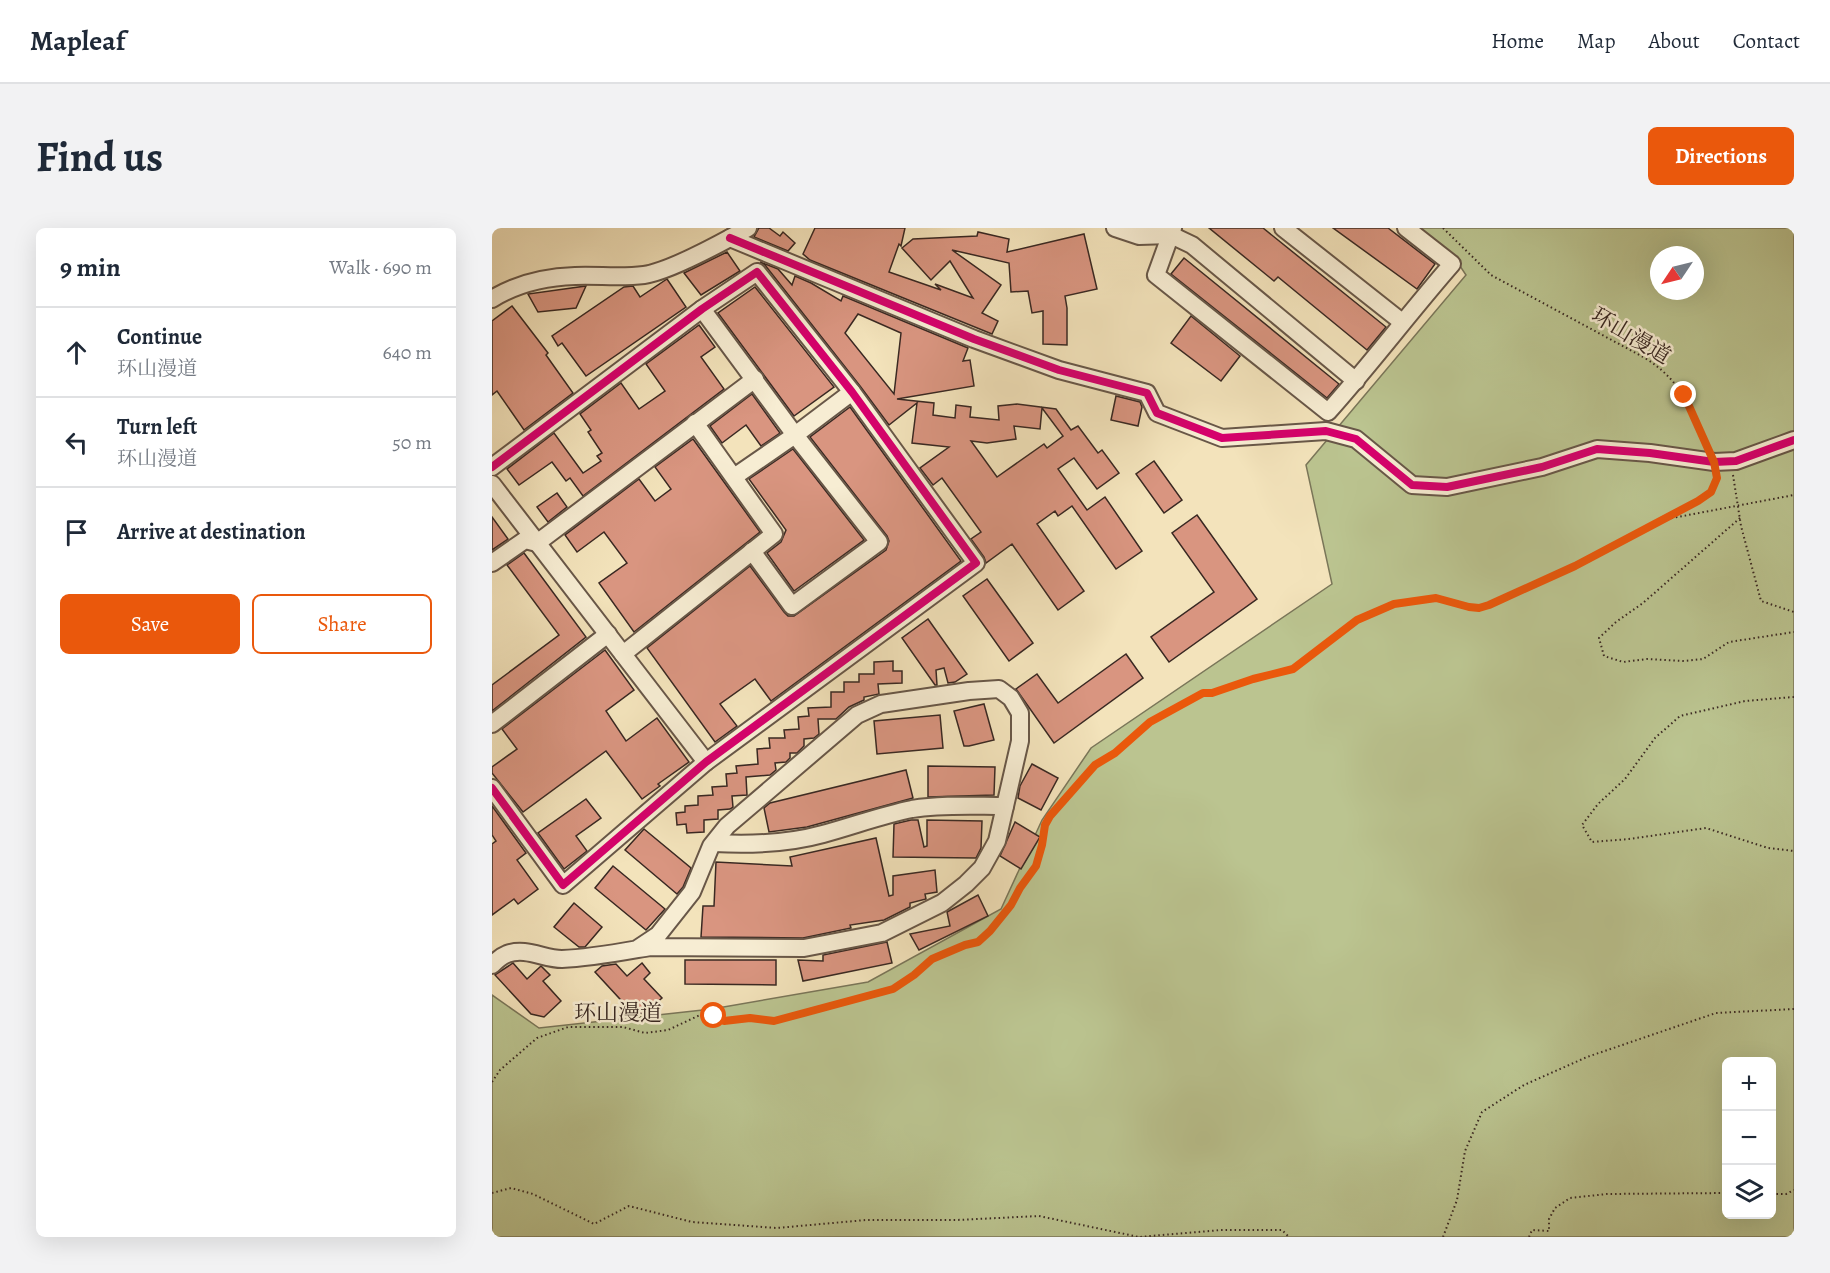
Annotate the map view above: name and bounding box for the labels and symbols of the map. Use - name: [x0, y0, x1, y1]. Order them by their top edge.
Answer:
- north arrow: [1650, 246, 1704, 300]
- street label: 环山漫道: [1586, 300, 1676, 372]
- route end: [1670, 381, 1696, 407]
- street label: 环山漫道: [574, 998, 662, 1028]
- route start: [700, 1002, 726, 1028]

